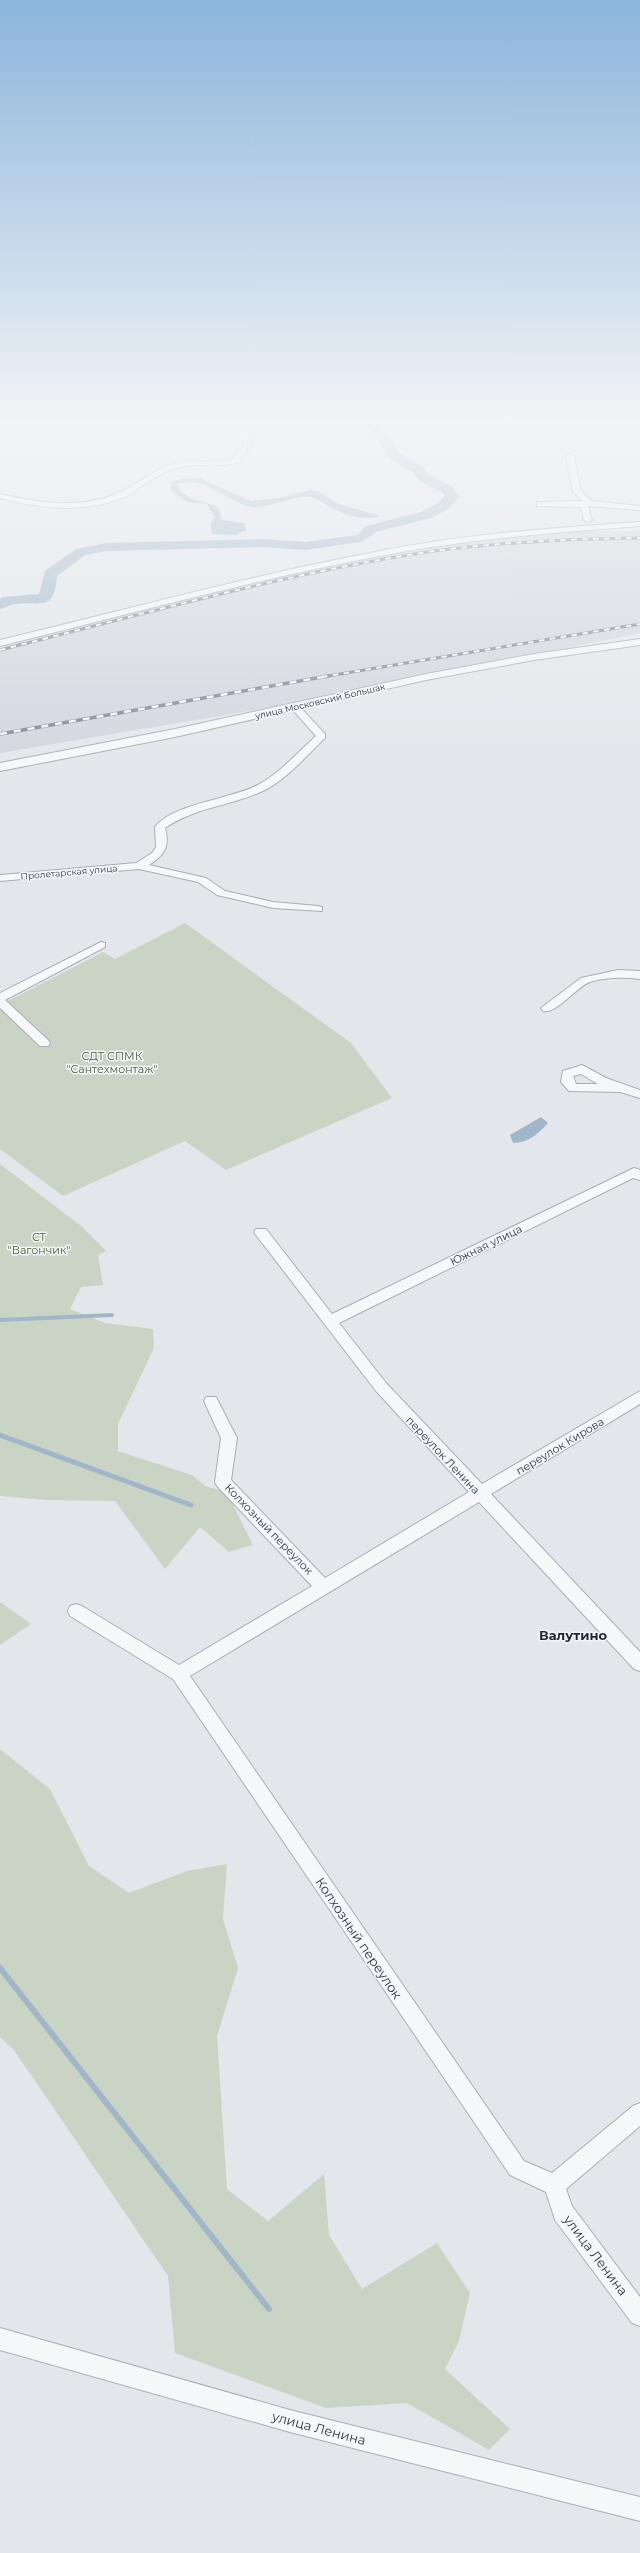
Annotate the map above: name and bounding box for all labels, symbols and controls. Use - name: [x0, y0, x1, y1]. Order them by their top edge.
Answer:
- street label: улица Московский Большак: [253, 681, 387, 722]
- street label: Пролетарская улица: [20, 862, 118, 882]
- park label: СДТ СПМК "Сантехмонтаж": [67, 1049, 157, 1076]
- street label: Южная улица: [448, 1221, 524, 1269]
- park label: СТ "Вагончик": [8, 1230, 70, 1257]
- street label: переулок Ленина: [403, 1413, 483, 1497]
- street label: переулок Кирова: [513, 1414, 607, 1478]
- street label: Колхозный переулок: [222, 1481, 316, 1578]
- district label: Валутино: [539, 1627, 607, 1643]
- street label: Колхозный переулок: [312, 1874, 406, 2002]
- street label: улица Ленина: [560, 2211, 631, 2298]
- street label: улица Ленина: [269, 2408, 368, 2448]

